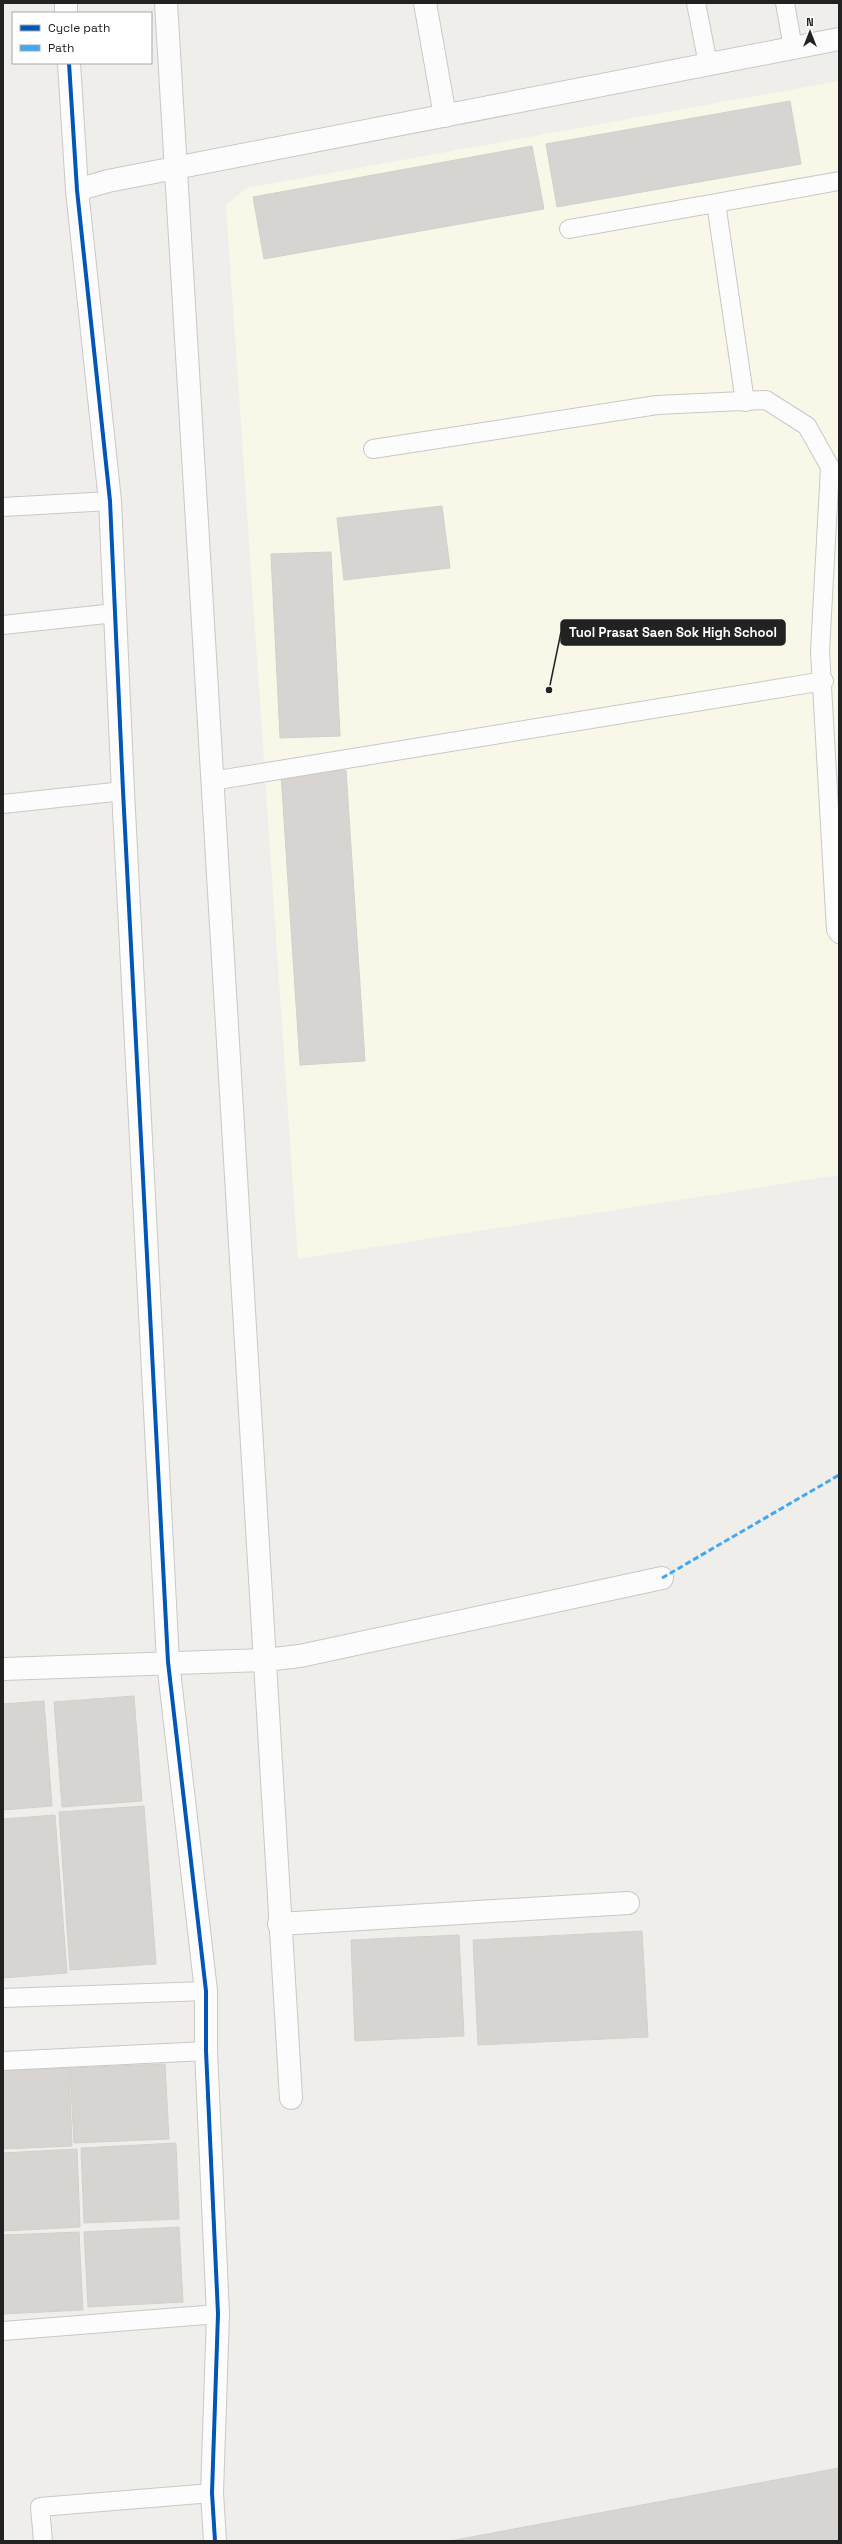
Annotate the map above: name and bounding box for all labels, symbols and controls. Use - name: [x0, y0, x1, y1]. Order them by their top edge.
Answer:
- legend: [12, 12, 152, 64]
- north arrow: [790, 12, 830, 52]
- text: N: [806, 15, 814, 29]
- text: Cycle path: [48, 20, 110, 36]
- text: Path: [48, 40, 74, 56]
- callout: Tuol Prasat Saen Sok High School: [561, 620, 785, 645]
- text: Tuol Prasat Saen Sok High School: [569, 624, 777, 641]

